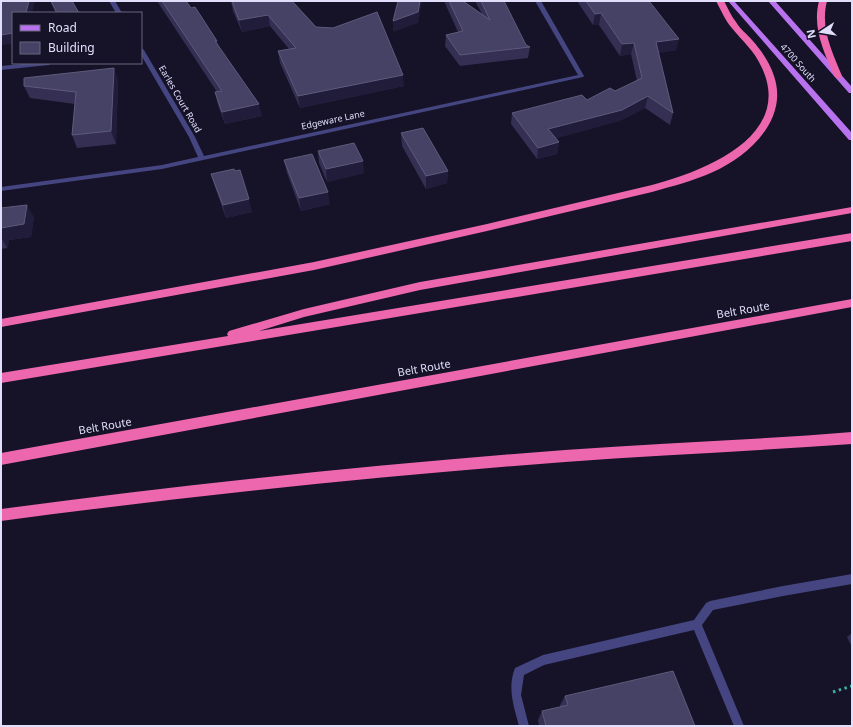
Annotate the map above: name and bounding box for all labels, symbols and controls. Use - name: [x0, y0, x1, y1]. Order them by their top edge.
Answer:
- legend: [12, 12, 142, 64]
- north arrow: [801, 12, 841, 52]
- text: Road: [48, 19, 77, 36]
- text: N: [802, 28, 819, 40]
- text: Building: [48, 39, 95, 56]
- street label: 4700 South: [778, 41, 819, 85]
- street label: Earles Court Road: [156, 63, 205, 135]
- street label: Edgeware Lane: [300, 106, 366, 133]
- street label: Belt Route: [715, 297, 771, 322]
- street label: Belt Route: [396, 355, 452, 380]
- street label: Belt Route: [77, 413, 133, 438]

